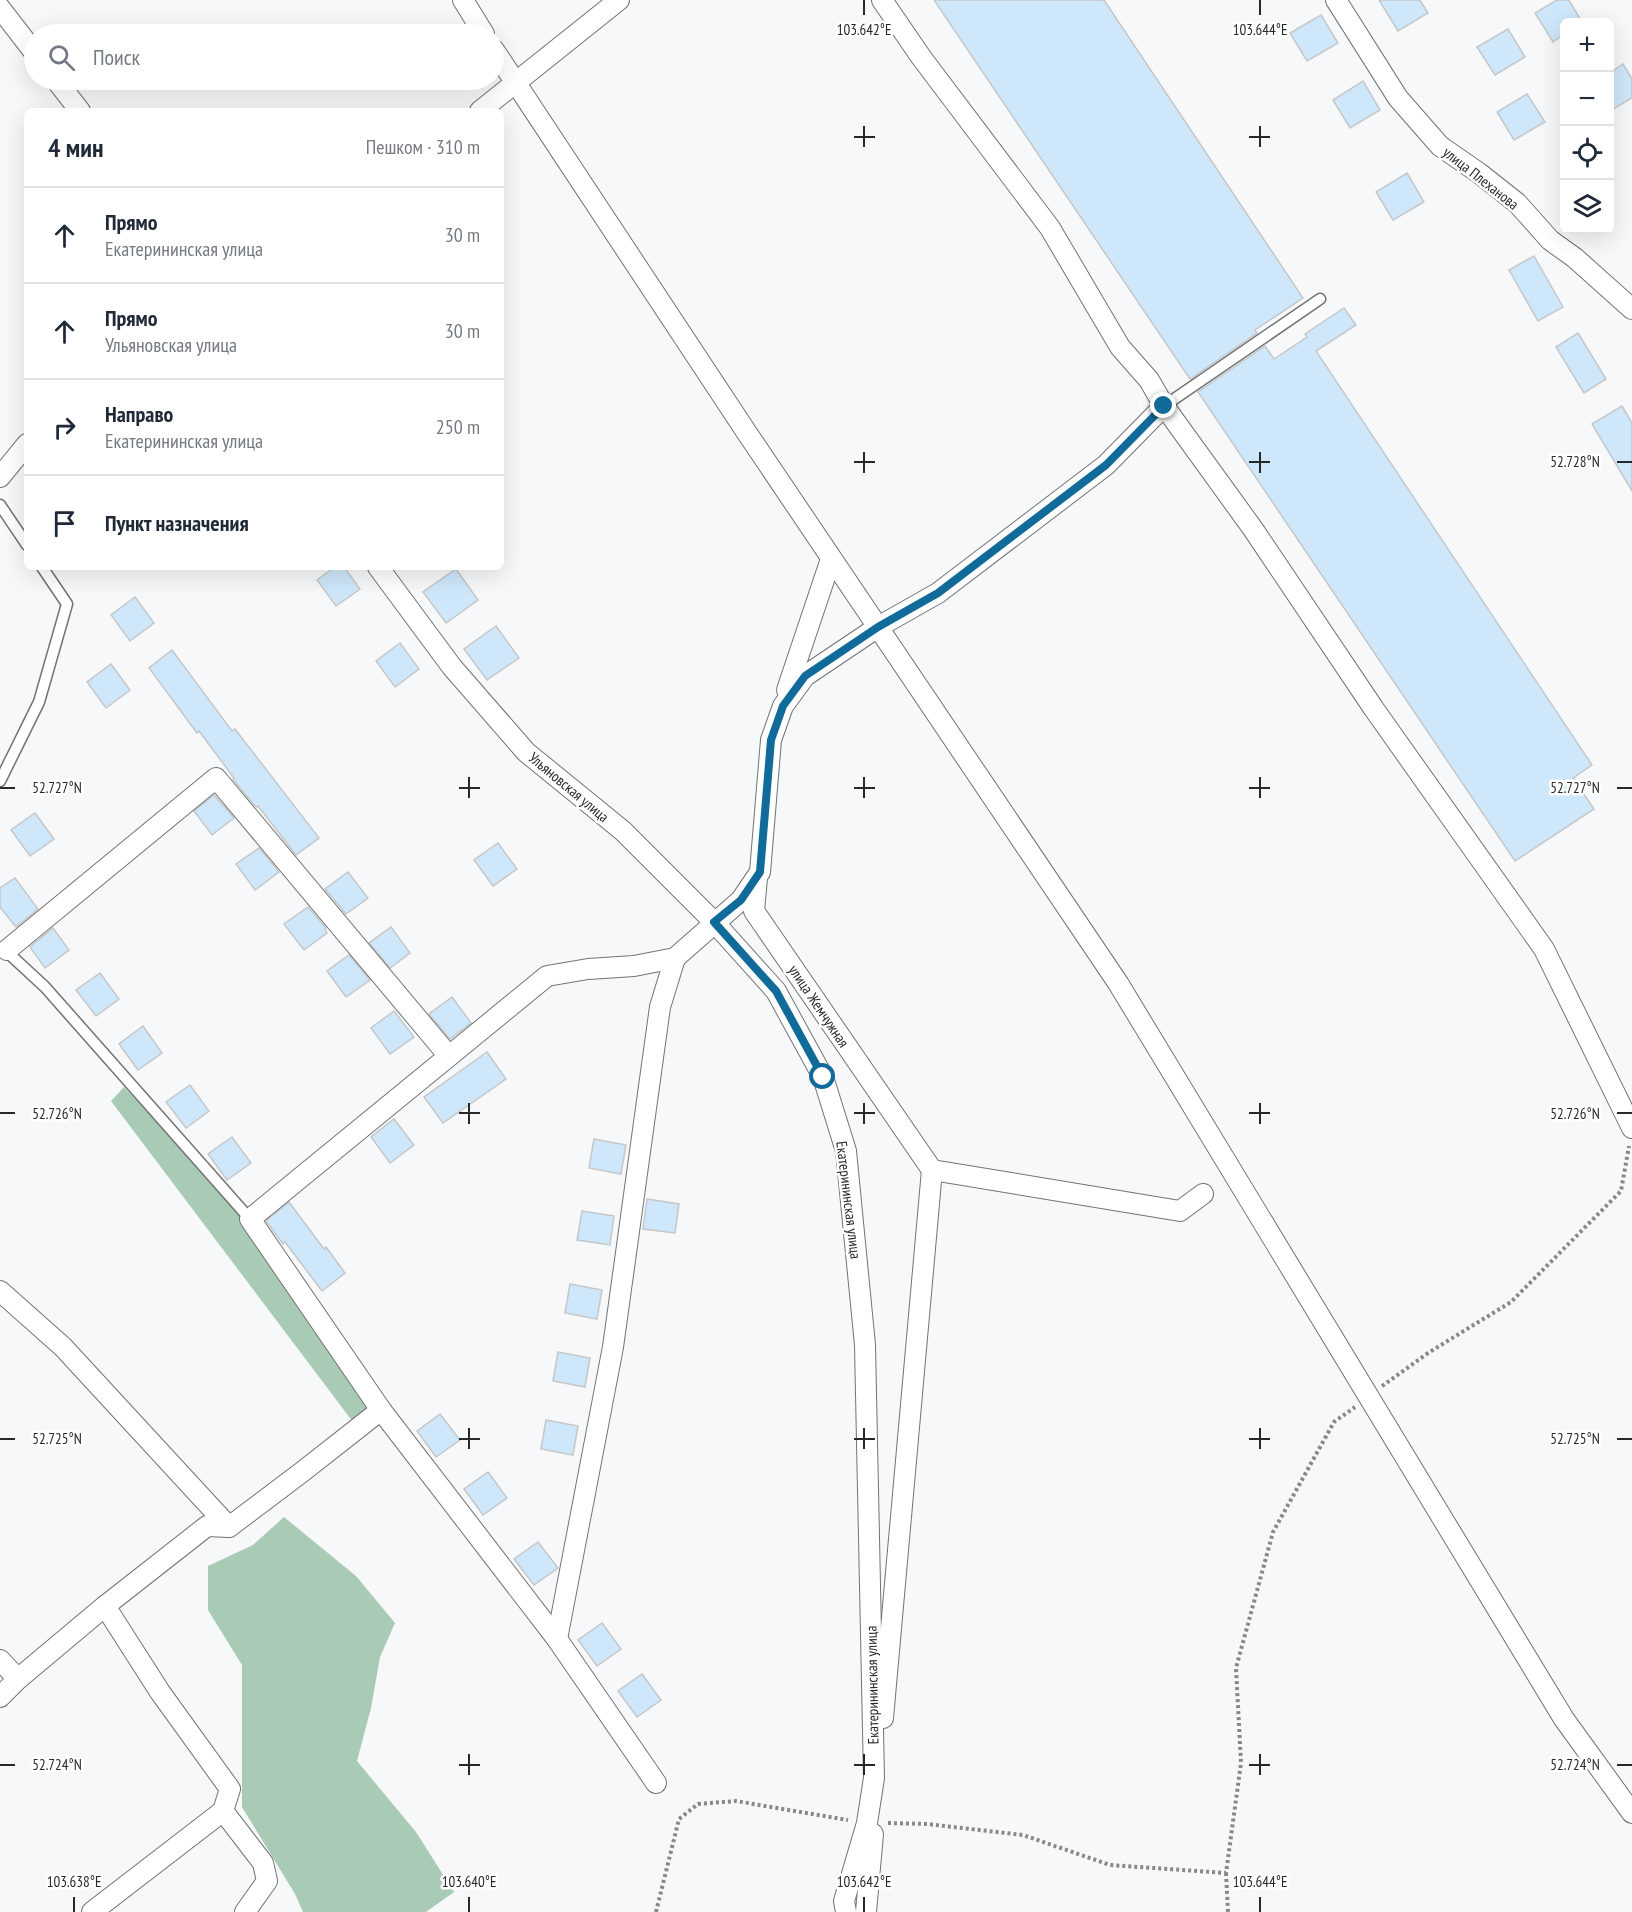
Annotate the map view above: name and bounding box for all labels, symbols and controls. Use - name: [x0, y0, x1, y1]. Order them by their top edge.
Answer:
- map controls: [1560, 18, 1614, 234]
- button: +: [1560, 18, 1614, 72]
- text: 103.642°E: [837, 20, 891, 39]
- text: 103.644°E: [1233, 20, 1287, 39]
- search box: [24, 24, 504, 90]
- icon: search: [45, 41, 78, 74]
- text: Поиск: [93, 43, 140, 71]
- button: −: [1560, 72, 1614, 126]
- button: locate: [1560, 126, 1614, 180]
- text: 4 мин: [48, 131, 103, 164]
- text: Пешком · 310 m: [366, 134, 480, 160]
- street label: улица Плеханова: [1439, 142, 1523, 214]
- button: layers: [1560, 180, 1614, 234]
- text: Прямо: [105, 208, 158, 236]
- icon: ahead: [48, 219, 81, 252]
- text: 30 m: [445, 222, 480, 248]
- text: Екатерининская улица: [105, 236, 263, 262]
- text: Прямо: [105, 304, 158, 332]
- icon: ahead: [48, 315, 81, 348]
- text: 30 m: [445, 318, 480, 344]
- text: Ульяновская улица: [105, 332, 237, 358]
- route end: [1150, 392, 1176, 418]
- text: Направо: [105, 400, 173, 428]
- icon: right: [48, 411, 81, 444]
- text: 250 m: [436, 414, 480, 440]
- text: Екатерининская улица: [105, 428, 263, 454]
- text: 52.728°N: [1550, 452, 1600, 471]
- icon: arrive: [48, 507, 81, 540]
- text: Пункт назначения: [105, 509, 249, 537]
- street label: Ульяновская улица: [525, 748, 613, 826]
- text: 52.727°N: [32, 778, 82, 797]
- text: 52.727°N: [1550, 778, 1600, 797]
- street label: улица Жемчужная: [784, 961, 854, 1051]
- route start: [809, 1063, 835, 1089]
- text: 52.726°N: [32, 1104, 82, 1123]
- text: 52.726°N: [1550, 1104, 1600, 1123]
- street label: Екатерининская улица: [832, 1140, 866, 1260]
- text: 52.725°N: [32, 1429, 82, 1448]
- text: 52.725°N: [1550, 1429, 1600, 1448]
- street label: Екатерининская улица: [861, 1626, 883, 1744]
- text: 52.724°N: [32, 1755, 82, 1774]
- text: 52.724°N: [1550, 1755, 1600, 1774]
- text: 103.638°E: [47, 1872, 101, 1891]
- text: 103.640°E: [442, 1872, 496, 1891]
- text: 103.642°E: [837, 1872, 891, 1891]
- text: 103.644°E: [1233, 1872, 1287, 1891]

